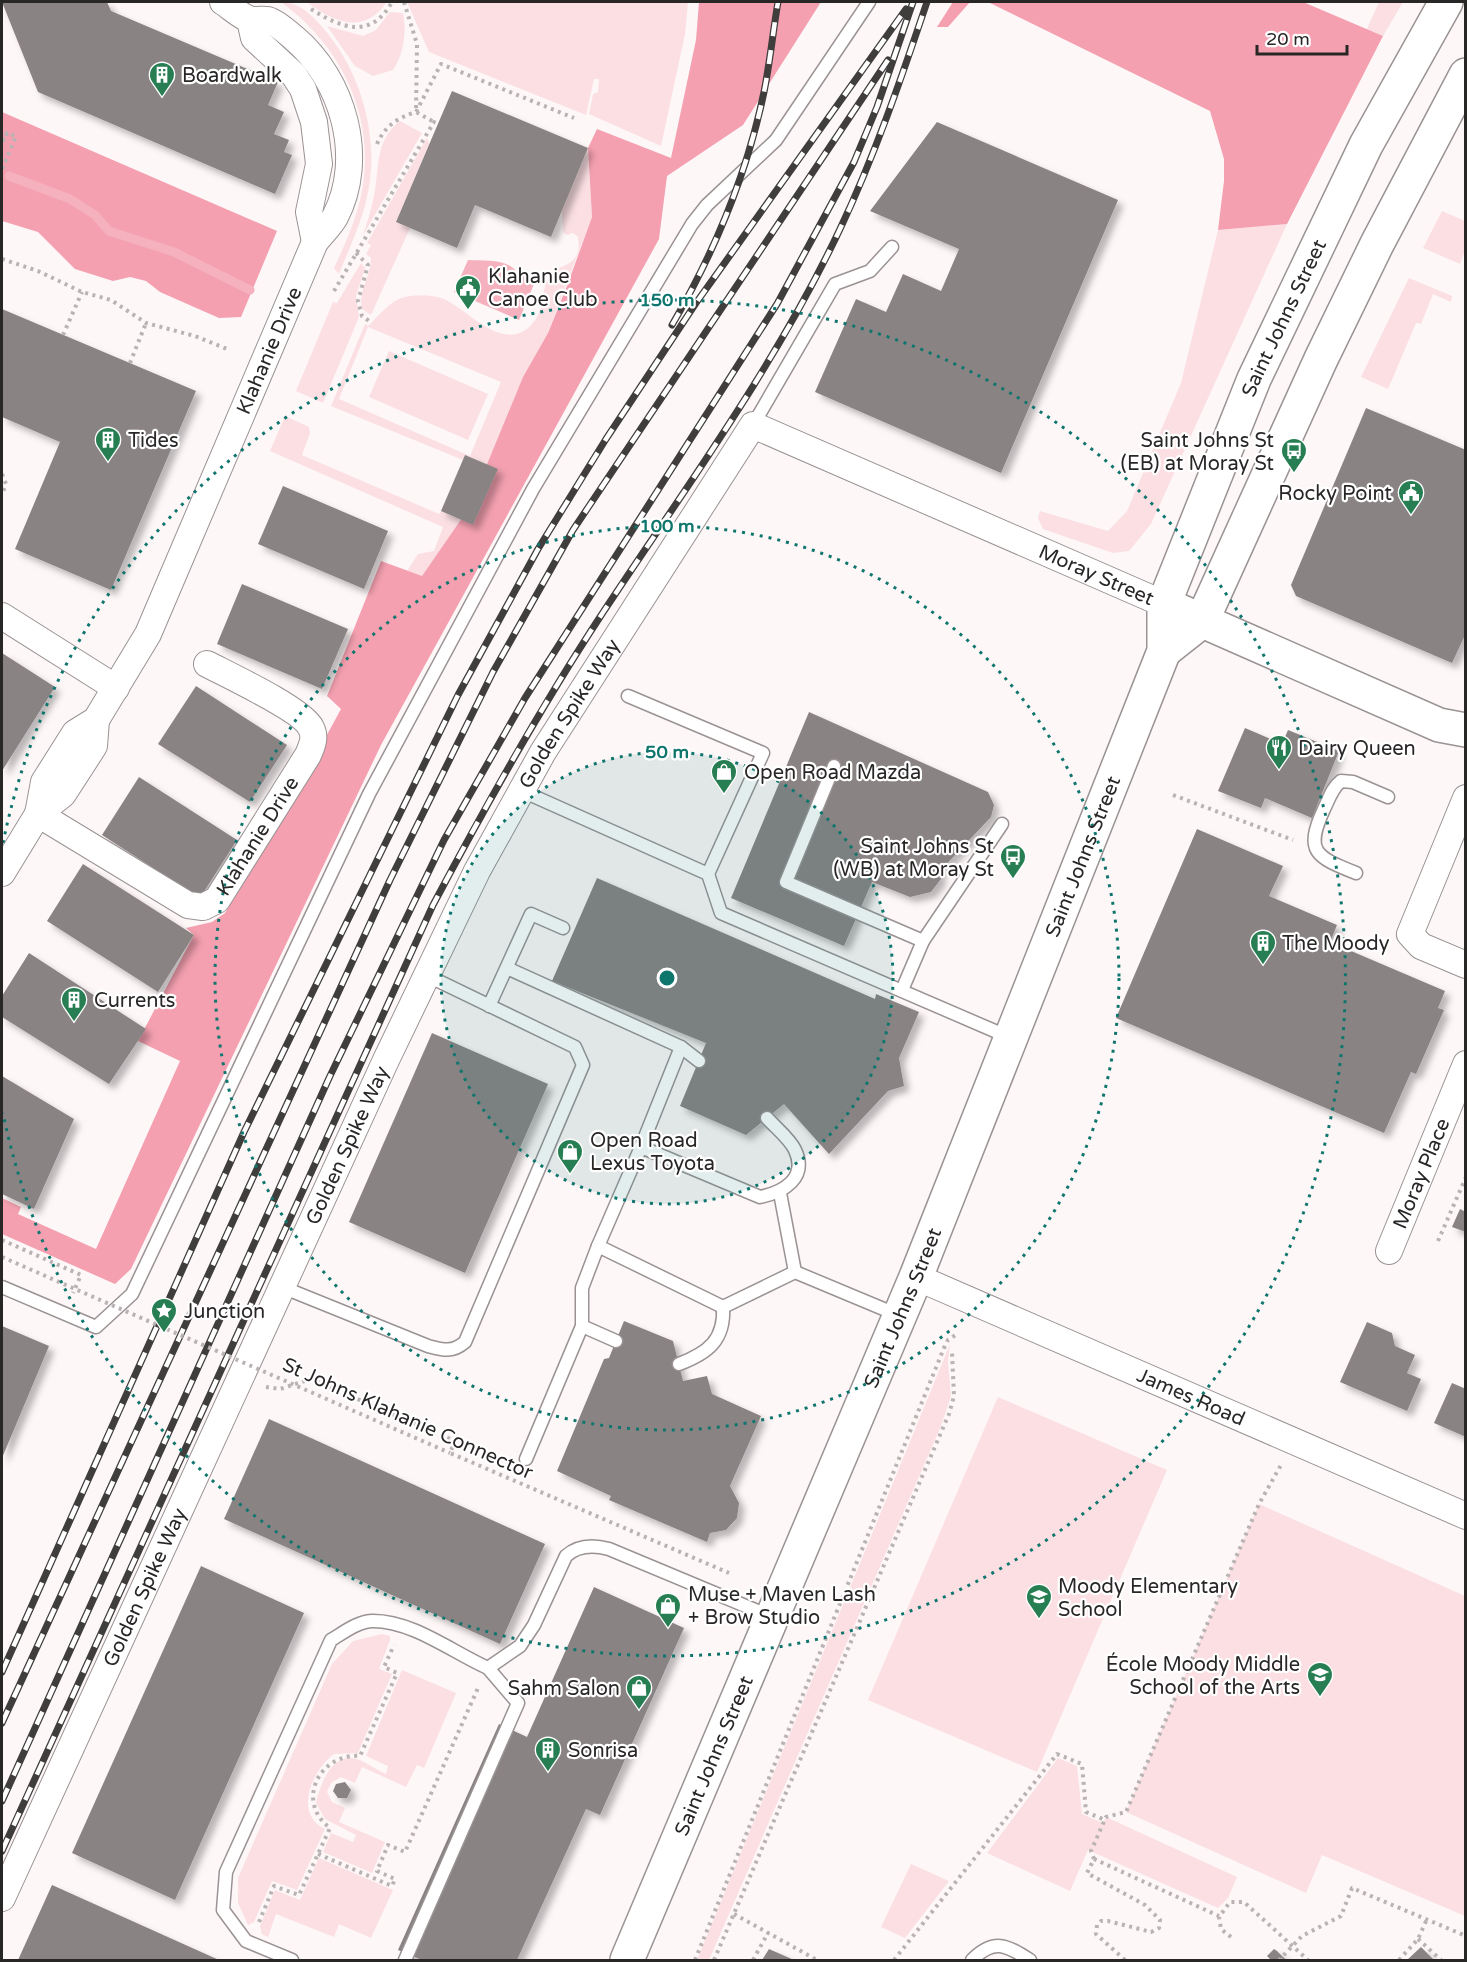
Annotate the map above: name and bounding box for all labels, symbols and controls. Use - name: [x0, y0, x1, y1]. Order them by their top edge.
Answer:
- scale bar: [1257, 18, 1347, 56]
- text: 20 m: [1266, 28, 1310, 50]
- building icon: Boardwalk: [147, 60, 177, 98]
- place label: Boardwalk: [182, 64, 282, 88]
- street label: Saint Johns Street: [1237, 236, 1332, 400]
- place label: Klahanie Canoe Club: [488, 265, 598, 312]
- public building icon: Klahanie Canoe Club: [453, 273, 483, 311]
- street label: Klahanie Drive: [232, 283, 307, 418]
- text: 150 m: [639, 289, 695, 311]
- building icon: Tides: [93, 425, 123, 463]
- place label: Tides: [128, 429, 179, 453]
- place label: Saint Johns St (EB) at Moray St: [1120, 429, 1274, 476]
- bus stop icon: Saint Johns St (EB) at Moray St: [1279, 436, 1309, 474]
- public building icon: Rocky Point: [1396, 478, 1426, 516]
- place label: Rocky Point: [1278, 482, 1392, 506]
- text: 100 m: [639, 515, 695, 537]
- street label: Moray Street: [1035, 540, 1158, 611]
- street label: Golden Spike Way: [514, 635, 626, 793]
- restaurant icon: Dairy Queen: [1264, 733, 1294, 771]
- place label: Dairy Queen: [1298, 737, 1416, 761]
- text: 50 m: [645, 741, 689, 763]
- shop icon: Open Road Mazda: [709, 757, 739, 795]
- place label: Open Road Mazda: [744, 761, 921, 785]
- street label: Klahanie Drive: [212, 772, 304, 900]
- street label: Saint Johns Street: [1041, 772, 1126, 941]
- place label: Saint Johns St (WB) at Moray St: [833, 835, 994, 882]
- bus stop icon: Saint Johns St (WB) at Moray St: [998, 842, 1028, 880]
- building icon: The Moody: [1248, 928, 1278, 966]
- place label: The Moody: [1282, 932, 1390, 956]
- centre of rings: [657, 968, 677, 988]
- building icon: Currents: [59, 985, 89, 1023]
- place label: Currents: [94, 989, 175, 1013]
- street label: Golden Spike Way: [301, 1062, 395, 1229]
- street label: Moray Place: [1388, 1115, 1455, 1233]
- place label: Open Road Lexus Toyota: [590, 1129, 715, 1176]
- shop icon: Open Road Lexus Toyota: [555, 1137, 585, 1175]
- street label: Saint Johns Street: [859, 1224, 947, 1392]
- place icon: Junction: [149, 1296, 179, 1334]
- place label: Junction: [184, 1300, 265, 1324]
- street label: St Johns Klahanie Connector: [279, 1353, 537, 1485]
- street label: James Road: [1133, 1363, 1248, 1431]
- street label: Golden Spike Way: [99, 1504, 192, 1671]
- place label: Moody Elementary School: [1058, 1575, 1238, 1622]
- school or university icon: Moody Elementary School: [1024, 1582, 1054, 1620]
- place label: Muse + Maven Lash + Brow Studio: [688, 1583, 876, 1630]
- shop icon: Muse + Maven Lash + Brow Studio: [653, 1591, 683, 1629]
- place label: École Moody Middle School of the Arts: [1106, 1652, 1300, 1700]
- school or university icon: École Moody Middle School of the Arts: [1305, 1660, 1335, 1698]
- street label: Saint Johns Street: [670, 1672, 759, 1839]
- shop icon: Sahm Salon: [624, 1673, 654, 1711]
- place label: Sahm Salon: [508, 1677, 620, 1701]
- building icon: Sonrisa: [533, 1735, 563, 1773]
- place label: Sonrisa: [568, 1739, 638, 1763]

